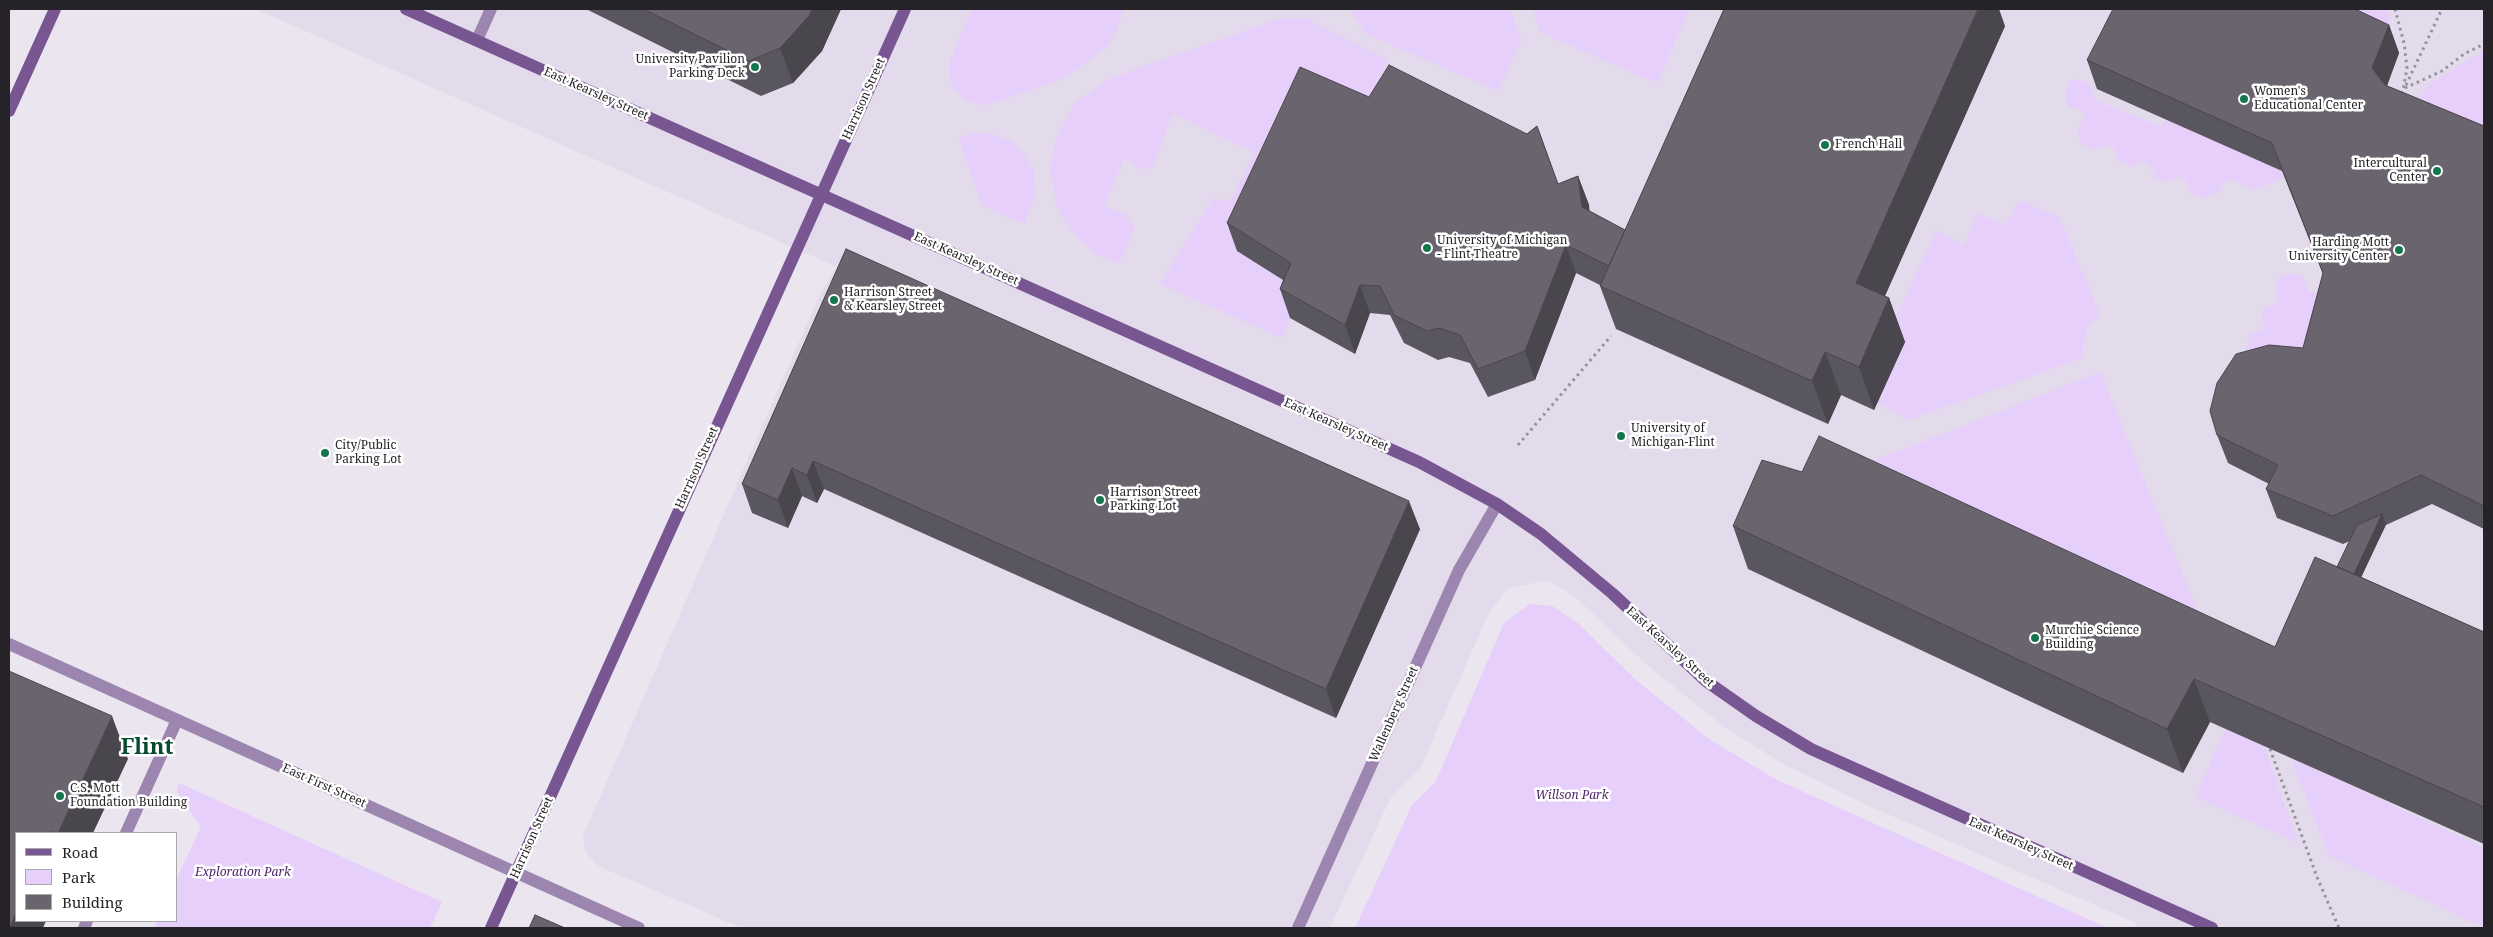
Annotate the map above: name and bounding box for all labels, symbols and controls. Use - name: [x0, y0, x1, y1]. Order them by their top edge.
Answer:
- place label: University Pavilion Parking Deck: [635, 53, 745, 81]
- street label: Harrison Street: [840, 56, 888, 142]
- marker: University Pavilion Parking Deck: [749, 61, 761, 73]
- street label: East Kearsley Street: [542, 64, 650, 124]
- place label: Women's Educational Center: [2254, 85, 2363, 113]
- marker: Women's Educational Center: [2238, 93, 2250, 105]
- place label: French Hall: [1835, 138, 1902, 152]
- marker: French Hall: [1819, 139, 1831, 151]
- place label: Intercultural Center: [2354, 157, 2427, 185]
- marker: Intercultural Center: [2431, 165, 2443, 177]
- street label: East Kearsley Street: [912, 229, 1020, 289]
- place label: University of Michigan - Flint Theatre: [1437, 234, 1567, 262]
- place label: Harding Mott University Center: [2289, 236, 2389, 264]
- marker: University of Michigan - Flint Theatre: [1421, 242, 1433, 254]
- marker: Harding Mott University Center: [2393, 244, 2405, 256]
- place label: Harrison Street & Kearsley Street: [844, 286, 942, 314]
- marker: Harrison Street & Kearsley Street: [828, 294, 840, 306]
- street label: East Kearsley Street: [1282, 395, 1390, 455]
- place label: University of Michigan-Flint: [1631, 422, 1715, 450]
- street label: Harrison Street: [673, 425, 721, 511]
- marker: University of Michigan-Flint: [1615, 430, 1627, 442]
- place label: City/Public Parking Lot: [335, 439, 401, 467]
- marker: City/Public Parking Lot: [319, 447, 331, 459]
- place label: Harrison Street Parking Lot: [1110, 486, 1198, 514]
- marker: Harrison Street Parking Lot: [1094, 494, 1106, 506]
- street label: East Kearsley Street: [1623, 604, 1717, 690]
- place label: Murchie Science Building: [2045, 624, 2139, 652]
- marker: Murchie Science Building: [2029, 632, 2041, 644]
- street label: Wallenberg Street: [1367, 664, 1421, 764]
- district label: Flint: [121, 735, 173, 761]
- street label: East First Street: [280, 761, 368, 811]
- place label: C.S. Mott Foundation Building: [70, 782, 187, 810]
- park label: Willson Park: [1535, 789, 1609, 803]
- marker: C.S. Mott Foundation Building: [54, 790, 66, 802]
- street label: Harrison Street: [508, 795, 556, 881]
- street label: East Kearsley Street: [1967, 814, 2075, 874]
- legend: [15, 832, 178, 922]
- text: Road: [62, 842, 98, 862]
- park label: Exploration Park: [195, 866, 291, 880]
- text: Park: [62, 867, 95, 887]
- text: Building: [62, 892, 123, 912]

